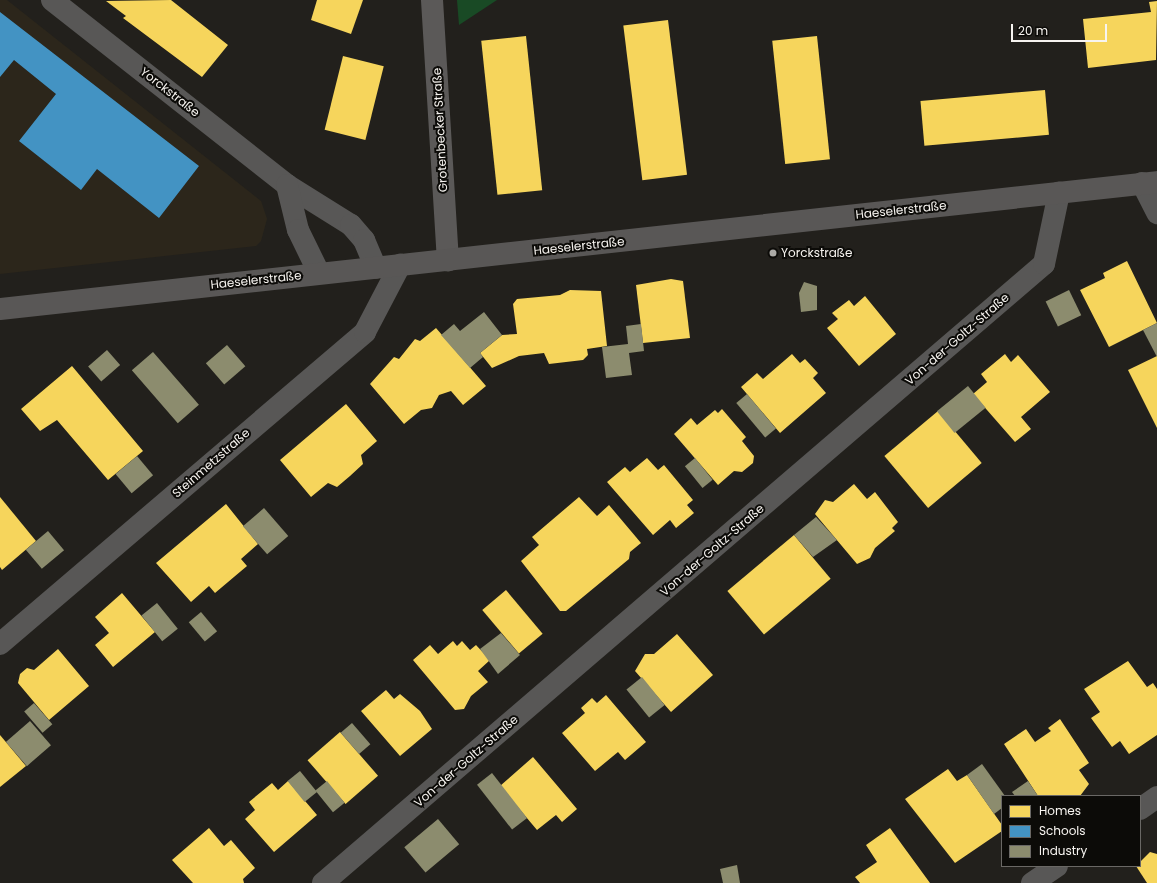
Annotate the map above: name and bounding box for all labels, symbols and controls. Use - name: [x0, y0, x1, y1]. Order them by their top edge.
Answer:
- scale bar: [1013, 16, 1109, 42]
- text: 20 m: [1018, 22, 1048, 39]
- street label: Yorckstraße: [137, 64, 203, 120]
- street label: Grotenbecker Straße: [430, 67, 450, 193]
- street label: Haeselerstraße: [855, 198, 947, 222]
- street label: Haeselerstraße: [533, 234, 625, 258]
- place label: Yorckstraße: [781, 246, 852, 260]
- marker: Yorckstraße: [768, 248, 778, 258]
- street label: Haeselerstraße: [210, 268, 302, 292]
- street label: Von-der-Goltz-Straße: [902, 290, 1012, 388]
- street label: Steinmetzstraße: [169, 425, 253, 501]
- street label: Von-der-Goltz-Straße: [657, 501, 767, 599]
- street label: Von-der-Goltz-Straße: [411, 712, 521, 810]
- legend: [1001, 795, 1141, 867]
- text: Homes: [1039, 802, 1081, 819]
- text: Schools: [1039, 822, 1086, 839]
- text: Industry: [1039, 842, 1087, 859]

